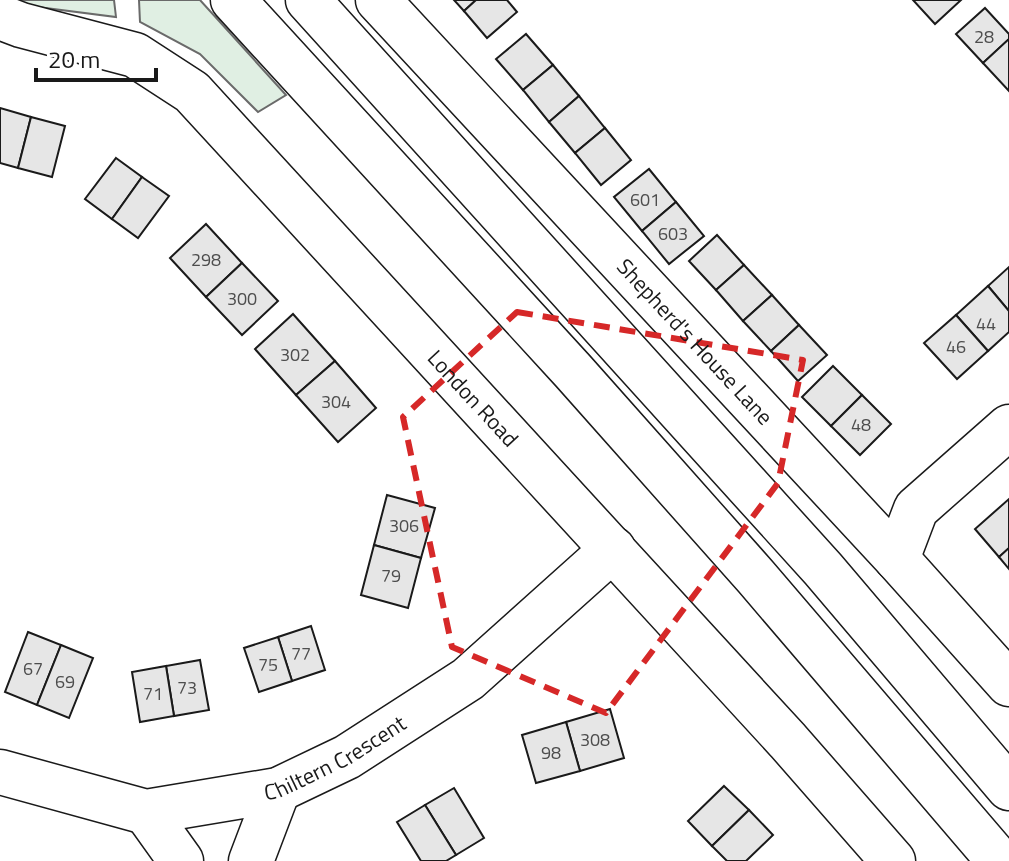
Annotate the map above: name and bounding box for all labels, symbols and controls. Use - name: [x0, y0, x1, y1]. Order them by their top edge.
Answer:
- house number: 28: [974, 23, 994, 50]
- scale bar: [36, 32, 156, 82]
- text: 20 m: [48, 41, 100, 77]
- house number: 601: [630, 186, 660, 213]
- house number: 603: [658, 220, 688, 247]
- house number: 298: [191, 246, 221, 273]
- street label: Shepherd's House Lane: [609, 251, 781, 432]
- house number: 300: [227, 285, 257, 312]
- house number: 44: [976, 310, 996, 337]
- house number: 46: [946, 333, 966, 360]
- house number: 302: [280, 341, 310, 368]
- street label: London Road: [420, 342, 527, 454]
- house number: 304: [321, 388, 351, 415]
- house number: 48: [851, 411, 871, 438]
- house number: 306: [389, 512, 419, 539]
- house number: 79: [381, 562, 401, 589]
- house number: 77: [291, 640, 311, 667]
- house number: 75: [258, 651, 278, 678]
- house number: 67: [23, 655, 43, 682]
- house number: 69: [55, 668, 75, 695]
- house number: 73: [177, 674, 197, 701]
- house number: 71: [143, 680, 163, 707]
- street label: Chiltern Crescent: [261, 706, 413, 809]
- house number: 308: [580, 726, 610, 753]
- house number: 98: [541, 739, 561, 766]

